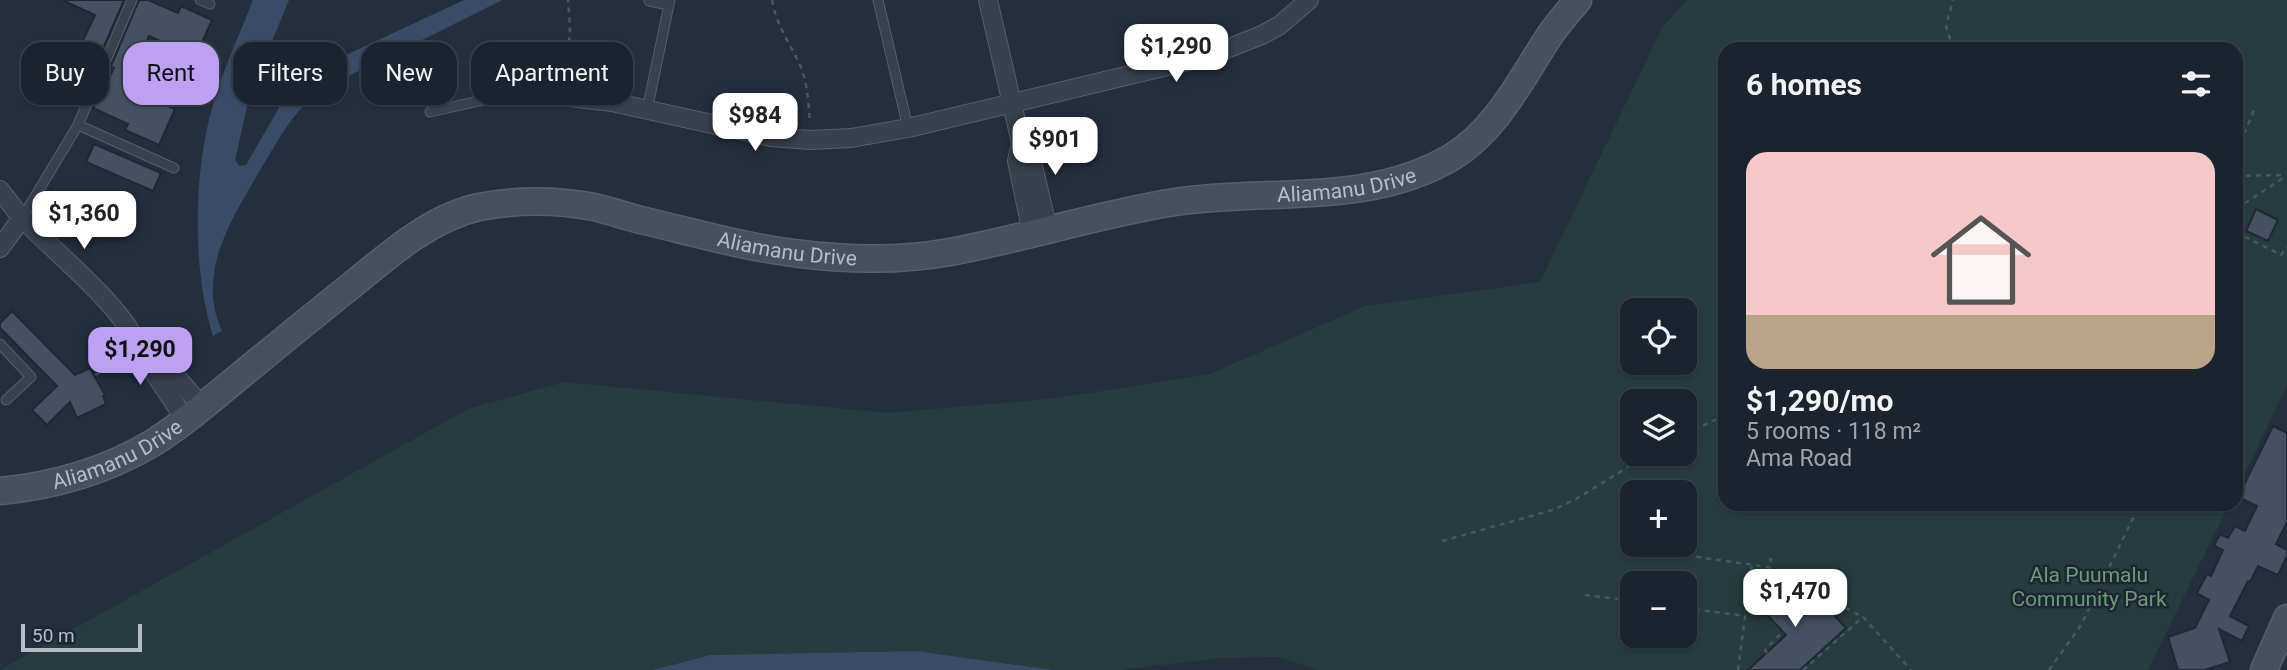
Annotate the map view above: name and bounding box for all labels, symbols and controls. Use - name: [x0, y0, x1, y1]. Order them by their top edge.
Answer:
- pin: $1,290: [1119, 24, 1233, 84]
- text: $1,290: [1140, 33, 1212, 60]
- chip: Buy: [21, 42, 109, 105]
- chip: Rent: [123, 42, 219, 105]
- chip: Filters: [233, 42, 347, 105]
- chip: New: [361, 42, 457, 105]
- chip: Apartment: [471, 42, 633, 105]
- icon: filters: [2177, 65, 2215, 103]
- text: 6 homes: [1746, 67, 1862, 102]
- pin: $984: [714, 94, 796, 153]
- text: $984: [729, 102, 781, 129]
- pin: $901: [1014, 118, 1096, 177]
- text: $901: [1029, 126, 1081, 153]
- street label: Aliamanu Drive: [1276, 163, 1419, 207]
- pin: $1,360: [27, 191, 141, 251]
- icon: home: [1918, 197, 2044, 323]
- text: $1,360: [48, 200, 120, 227]
- street label: Aliamanu Drive: [715, 227, 857, 270]
- map controls: [1620, 298, 1697, 648]
- button: locate: [1620, 298, 1697, 375]
- pin: $1,290: [83, 328, 197, 387]
- text: $1,290: [104, 336, 176, 363]
- text: $1,290/mo: [1746, 383, 1894, 418]
- button: layers: [1620, 389, 1697, 466]
- street label: Aliamanu Drive: [50, 415, 187, 494]
- text: 5 rooms · 118 m²: [1746, 418, 1921, 445]
- text: Ama Road: [1746, 445, 1852, 472]
- button: +: [1620, 480, 1697, 557]
- park label: Ala Puumalu Community Park: [2011, 563, 2167, 611]
- pin: $1,470: [1738, 570, 1852, 629]
- button: −: [1620, 571, 1697, 648]
- text: $1,470: [1759, 578, 1831, 605]
- scale bar: [21, 621, 142, 653]
- text: 50 m: [32, 624, 75, 647]

